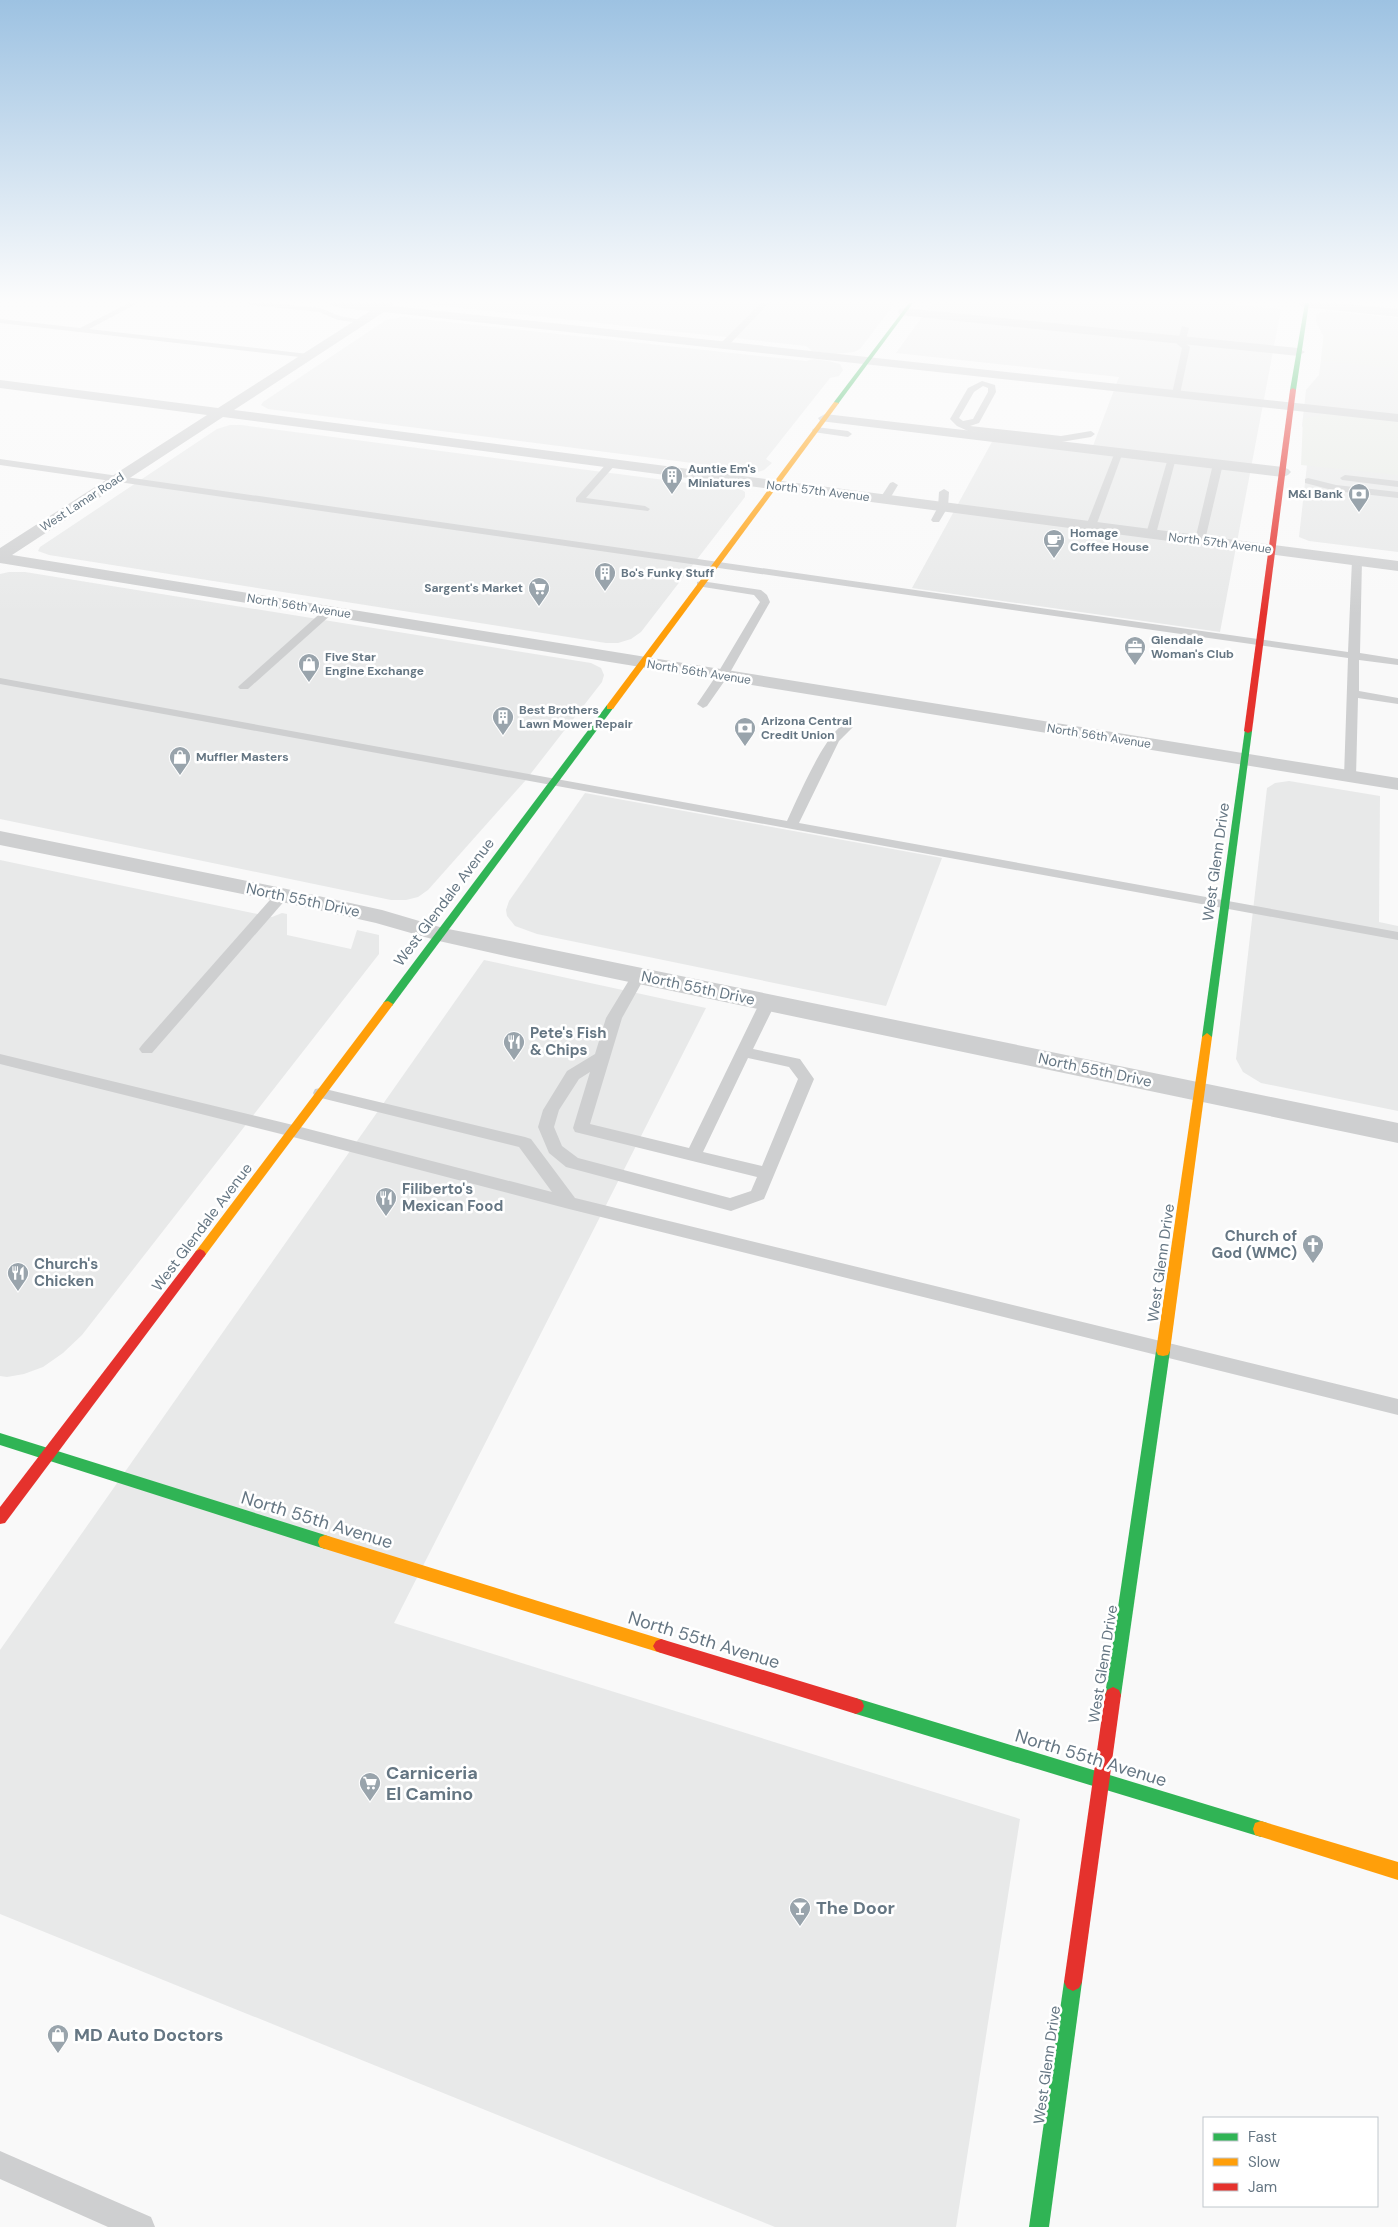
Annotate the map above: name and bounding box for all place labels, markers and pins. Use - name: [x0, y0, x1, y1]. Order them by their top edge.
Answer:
- place label: Auntie Em's Miniatures: [688, 461, 756, 491]
- building icon: Auntie Em's Miniatures: [660, 464, 684, 495]
- bank icon: M&I Bank: [1347, 482, 1371, 513]
- place label: M&I Bank: [1288, 486, 1343, 502]
- place label: Homage Coffee House: [1070, 525, 1149, 555]
- cafe icon: Homage Coffee House: [1042, 528, 1066, 559]
- building icon: Bo's Funky Stuff: [593, 561, 617, 592]
- place label: Bo's Funky Stuff: [621, 565, 714, 581]
- supermarket icon: Sargent's Market: [527, 576, 551, 607]
- place label: Sargent's Market: [424, 580, 523, 596]
- place label: Glendale Woman's Club: [1151, 632, 1234, 662]
- office icon: Glendale Woman's Club: [1123, 635, 1147, 666]
- place label: Five Star Engine Exchange: [325, 649, 424, 679]
- shop icon: Five Star Engine Exchange: [297, 652, 321, 683]
- place label: Best Brothers Lawn Mower Repair: [519, 702, 633, 732]
- building icon: Best Brothers Lawn Mower Repair: [491, 705, 515, 736]
- place label: Arizona Central Credit Union: [761, 713, 852, 743]
- bank icon: Arizona Central Credit Union: [733, 716, 757, 747]
- shop icon: Muffler Masters: [168, 745, 192, 776]
- place label: Muffler Masters: [196, 749, 289, 765]
- place label: Pete's Fish & Chips: [530, 1023, 606, 1060]
- restaurant icon: Pete's Fish & Chips: [502, 1030, 526, 1061]
- place label: Filiberto's Mexican Food: [402, 1179, 503, 1216]
- restaurant icon: Filiberto's Mexican Food: [374, 1186, 398, 1217]
- place label: Church of God (WMC): [1211, 1226, 1297, 1263]
- church icon: Church of God (WMC): [1301, 1233, 1325, 1264]
- place label: Church's Chicken: [34, 1254, 98, 1291]
- restaurant icon: Church's Chicken: [6, 1261, 30, 1292]
- place label: Carniceria El Camino: [386, 1761, 478, 1806]
- supermarket icon: Carniceria El Camino: [358, 1771, 382, 1802]
- bar icon: The Door: [788, 1896, 812, 1927]
- place label: The Door: [816, 1896, 895, 1920]
- shop icon: MD Auto Doctors: [46, 2023, 70, 2054]
- place label: MD Auto Doctors: [74, 2023, 223, 2047]

